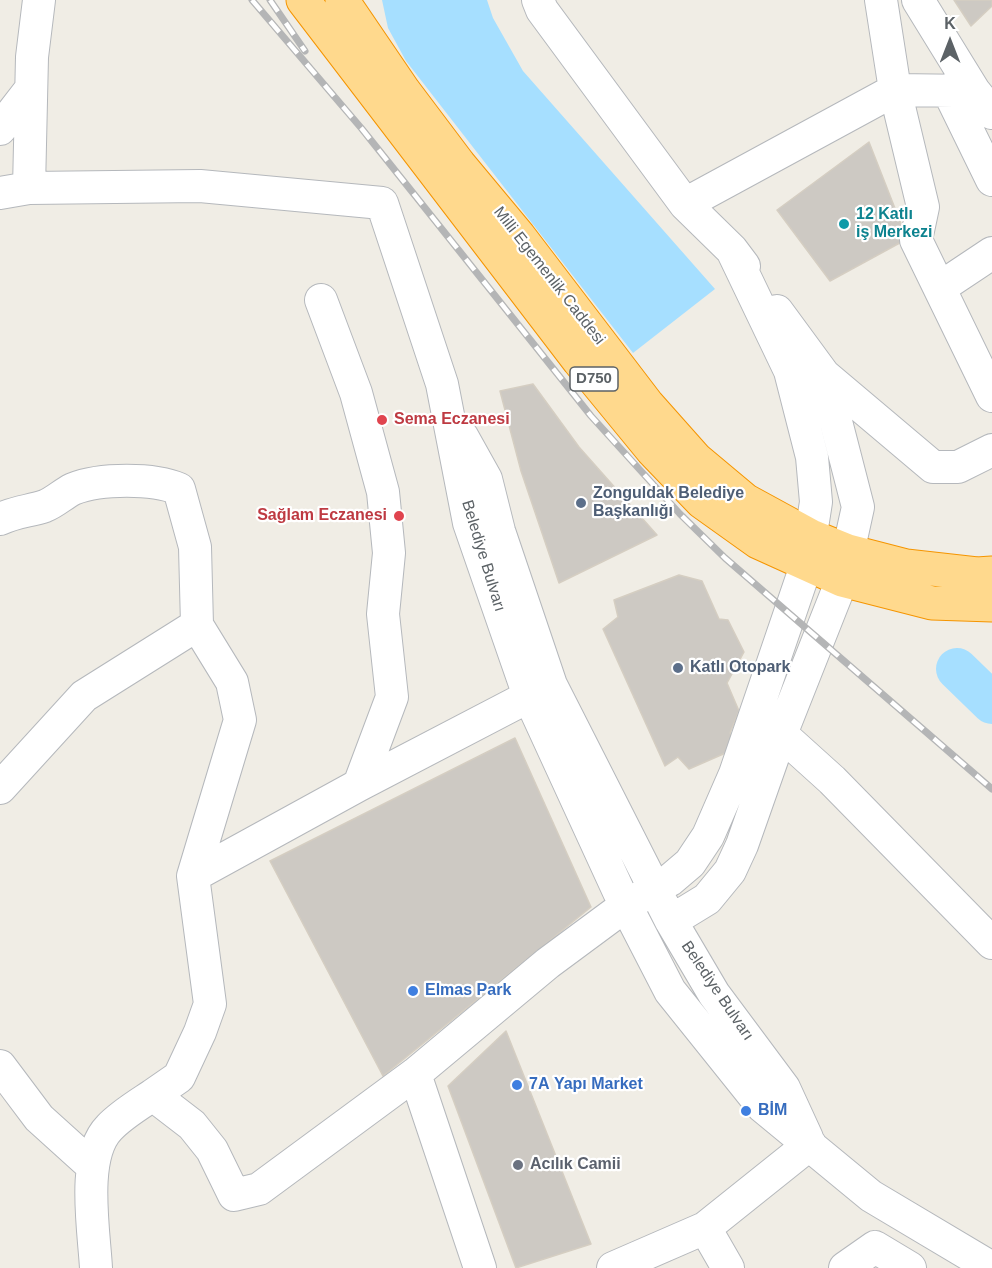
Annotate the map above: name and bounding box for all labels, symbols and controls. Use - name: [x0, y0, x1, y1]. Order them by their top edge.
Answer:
- north arrow: [920, 12, 980, 72]
- text: K: [944, 15, 956, 32]
- street label: Milli Egemenlik Caddesi: [489, 203, 609, 349]
- place label: 12 Katlı iş Merkezi: [856, 205, 932, 243]
- marker: 12 Katlı iş Merkezi: [837, 217, 851, 231]
- road number: D750: [570, 367, 618, 391]
- place label: Sema Eczanesi: [394, 410, 510, 430]
- marker: Sema Eczanesi: [375, 413, 389, 427]
- place label: Zonguldak Belediye Başkanlığı: [593, 484, 744, 522]
- marker: Zonguldak Belediye Başkanlığı: [574, 496, 588, 510]
- street label: Belediye Bulvarı: [457, 498, 509, 614]
- place label: Sağlam Eczanesi: [257, 506, 387, 526]
- marker: Sağlam Eczanesi: [392, 509, 406, 523]
- place label: Katlı Otopark: [690, 658, 790, 678]
- marker: Katlı Otopark: [671, 661, 685, 675]
- street label: Belediye Bulvarı: [677, 938, 757, 1044]
- place label: Elmas Park: [425, 981, 511, 1001]
- marker: Elmas Park: [406, 984, 420, 998]
- place label: 7A Yapı Market: [529, 1075, 643, 1095]
- marker: 7A Yapı Market: [510, 1078, 524, 1092]
- place label: BİM: [758, 1101, 787, 1121]
- marker: BİM: [739, 1104, 753, 1118]
- place label: Acılık Camii: [530, 1155, 621, 1175]
- marker: Acılık Camii: [511, 1158, 525, 1172]

